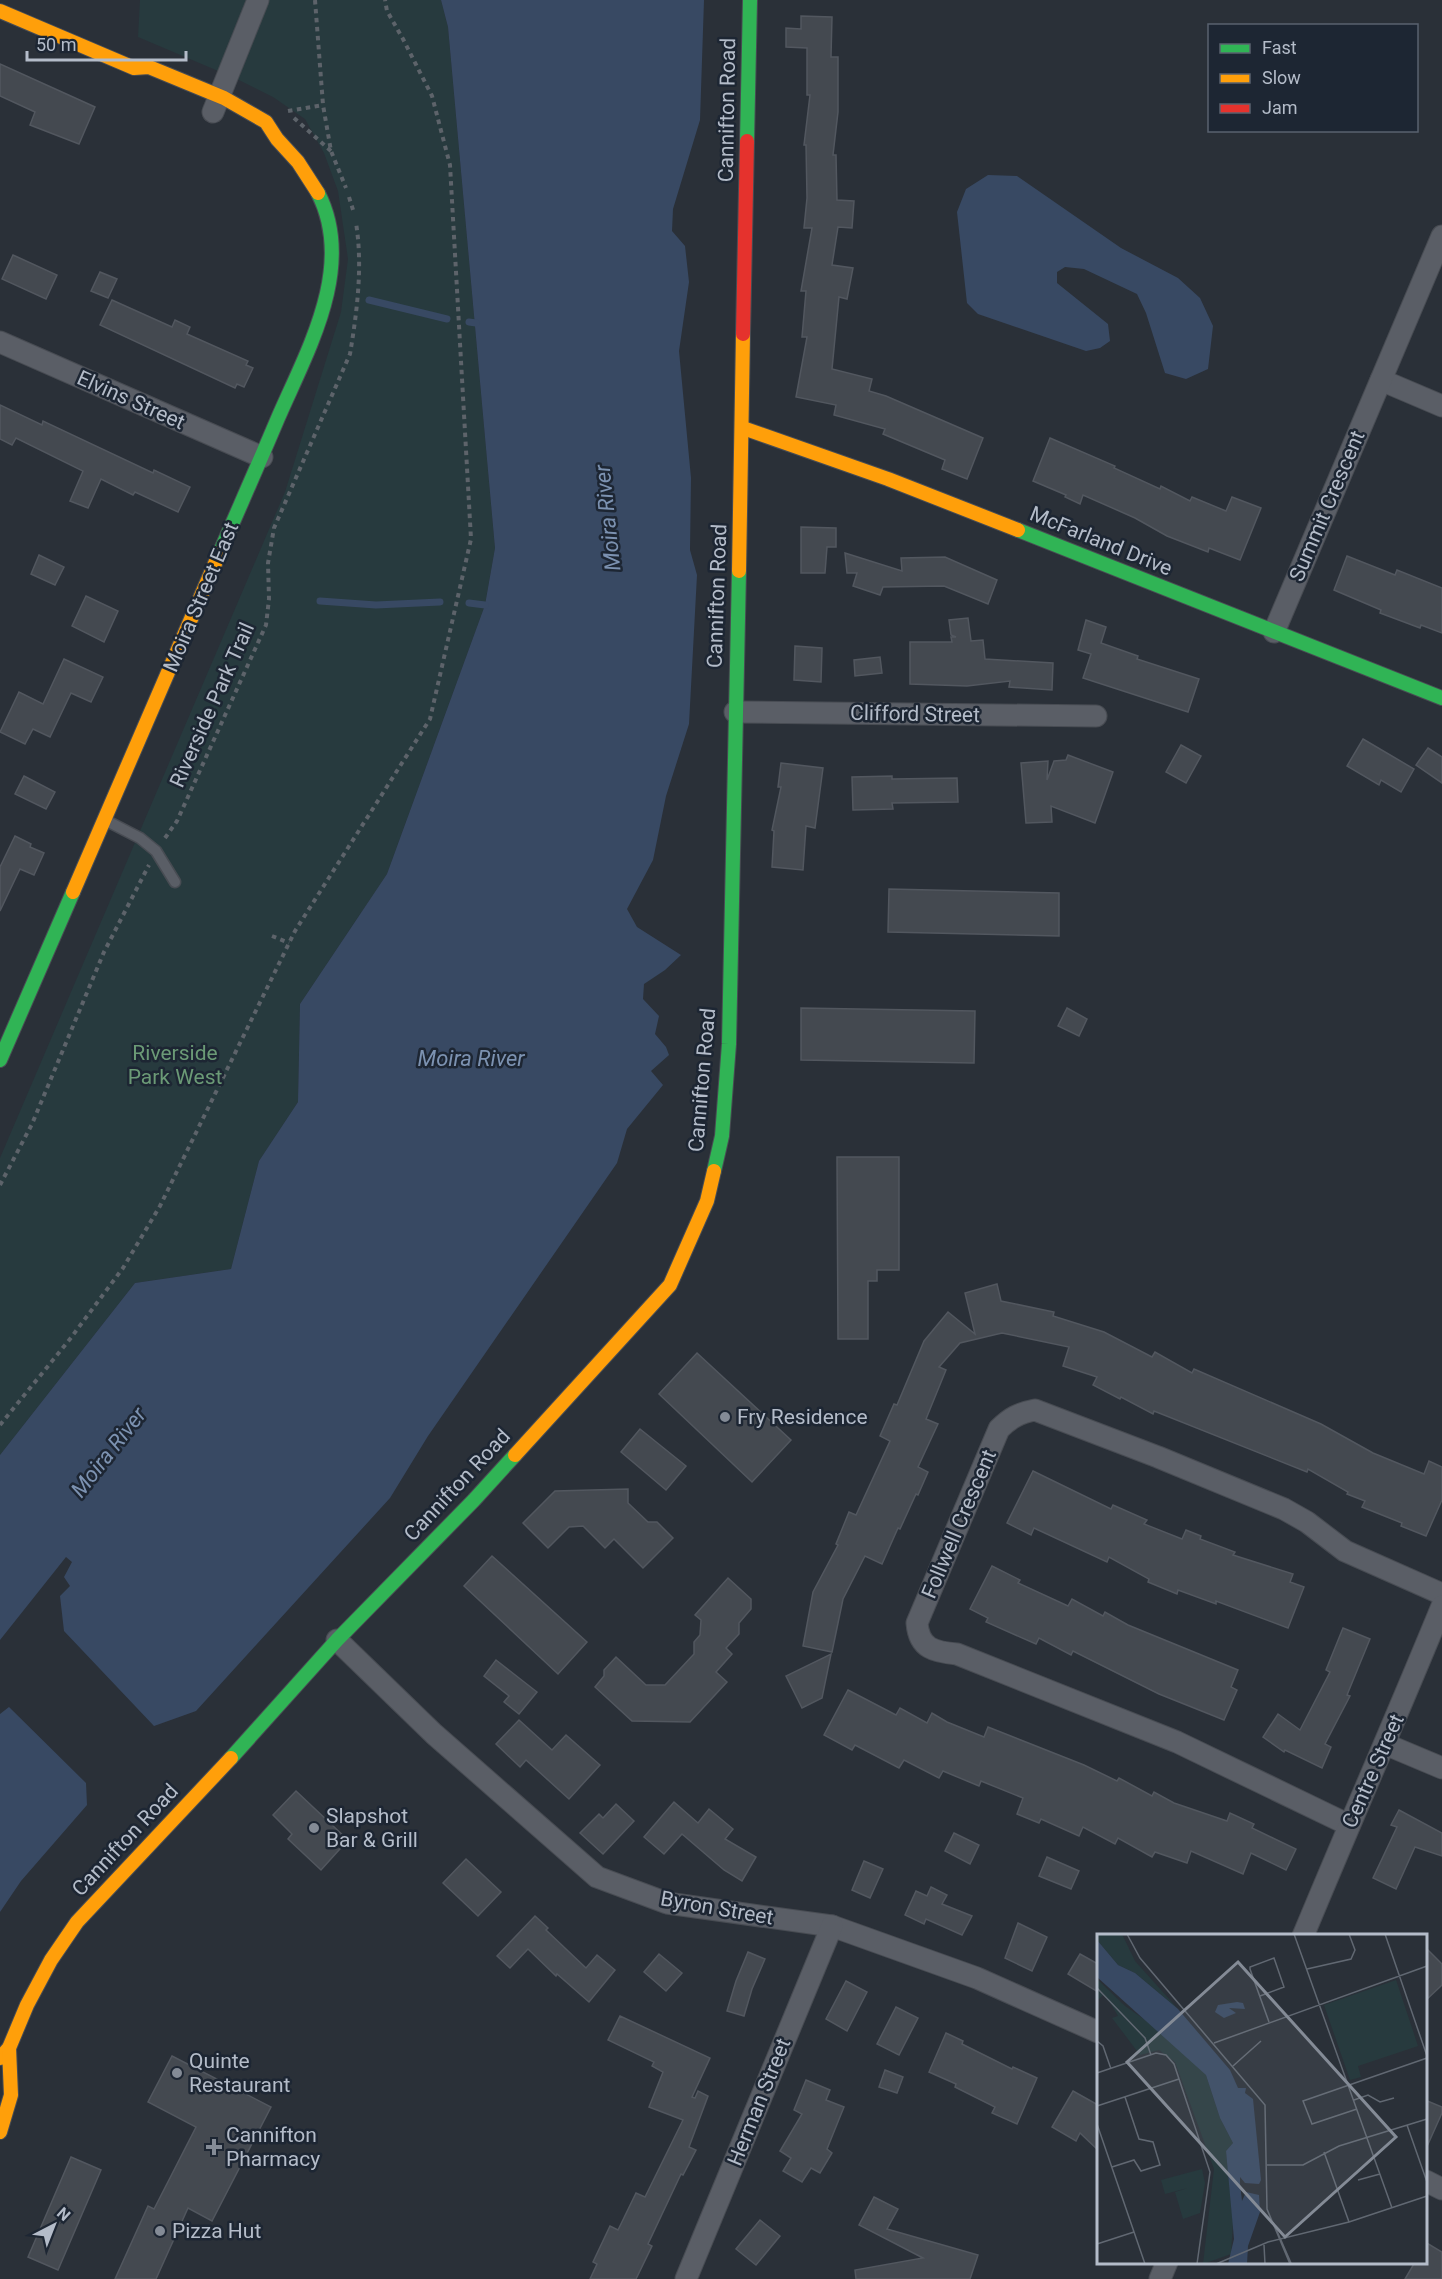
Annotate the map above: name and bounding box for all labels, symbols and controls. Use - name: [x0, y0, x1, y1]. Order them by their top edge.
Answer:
- scale bar: [27, 24, 186, 62]
- legend: [1208, 24, 1418, 132]
- text: 50 m: [36, 34, 76, 55]
- text: Fast: [1262, 37, 1297, 58]
- street label: Cannifton Road: [714, 38, 740, 182]
- text: Slow: [1262, 67, 1301, 88]
- text: Jam: [1262, 97, 1298, 118]
- street label: Elvins Street: [73, 366, 189, 434]
- street label: Summit Crescent: [1284, 427, 1370, 585]
- water label: Moira River: [589, 463, 626, 572]
- street label: McFarland Drive: [1026, 502, 1176, 580]
- street label: Moira Street East: [159, 518, 243, 676]
- street label: Cannifton Road: [702, 523, 732, 669]
- street label: Riverside Park Trail: [165, 619, 259, 791]
- street label: Clifford Street: [850, 701, 980, 727]
- street label: Cannifton Road: [684, 1007, 720, 1153]
- park label: Riverside Park West: [128, 1041, 222, 1089]
- water label: Moira River: [418, 1046, 525, 1071]
- water label: Moira River: [66, 1402, 152, 1502]
- place label: Fry Residence: [737, 1405, 868, 1429]
- marker: Fry Residence: [718, 1410, 732, 1424]
- street label: Cannifton Road: [399, 1424, 515, 1546]
- street label: Follwell Crescent: [917, 1446, 1001, 1602]
- street label: Centre Street: [1337, 1710, 1409, 1832]
- street label: Cannifton Road: [67, 1779, 183, 1901]
- place label: Slapshot Bar & Grill: [326, 1804, 418, 1852]
- marker: Slapshot Bar & Grill: [307, 1821, 321, 1835]
- street label: Byron Street: [659, 1886, 775, 1930]
- inset map: [1097, 1934, 1427, 2264]
- street label: Herman Street: [723, 2035, 796, 2169]
- place label: Quinte Restaurant: [189, 2049, 291, 2097]
- marker: Quinte Restaurant: [170, 2066, 184, 2080]
- place label: Cannifton Pharmacy: [226, 2123, 320, 2171]
- marker: Cannifton Pharmacy: [207, 2140, 221, 2154]
- north arrow: [24, 2195, 84, 2255]
- text: N: [53, 2203, 74, 2225]
- place label: Pizza Hut: [172, 2219, 261, 2243]
- marker: Pizza Hut: [153, 2224, 167, 2238]

